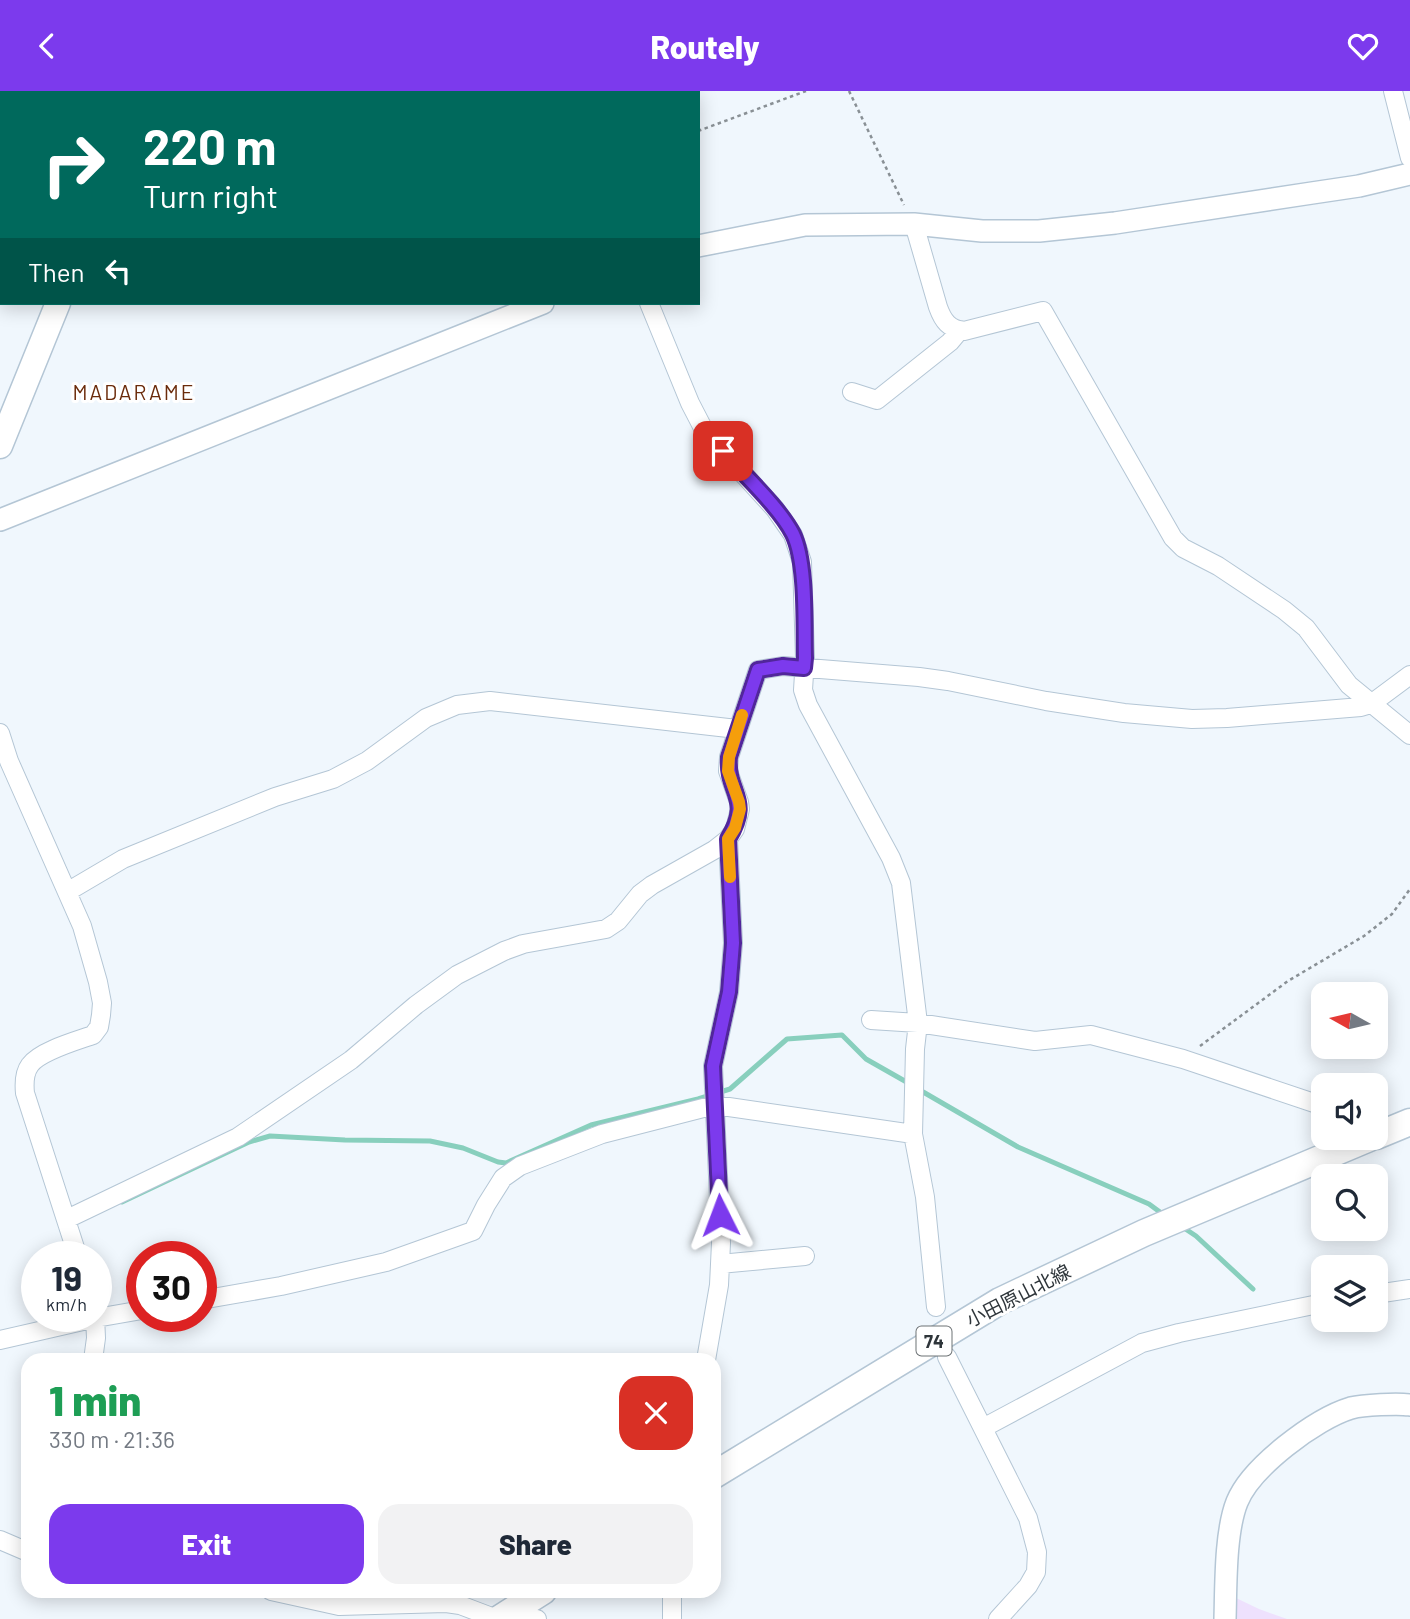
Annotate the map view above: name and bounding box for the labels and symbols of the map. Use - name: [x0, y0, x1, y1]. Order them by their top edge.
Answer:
- district label: MADARAME: [72, 379, 196, 404]
- pin: [693, 421, 753, 481]
- north arrow: [1311, 982, 1388, 1059]
- position arrow: [683, 1178, 757, 1252]
- speed limit sign: 30: [126, 1241, 217, 1332]
- street label: 小田原山北線: [962, 1259, 1074, 1331]
- road number: 74: [916, 1327, 951, 1356]

